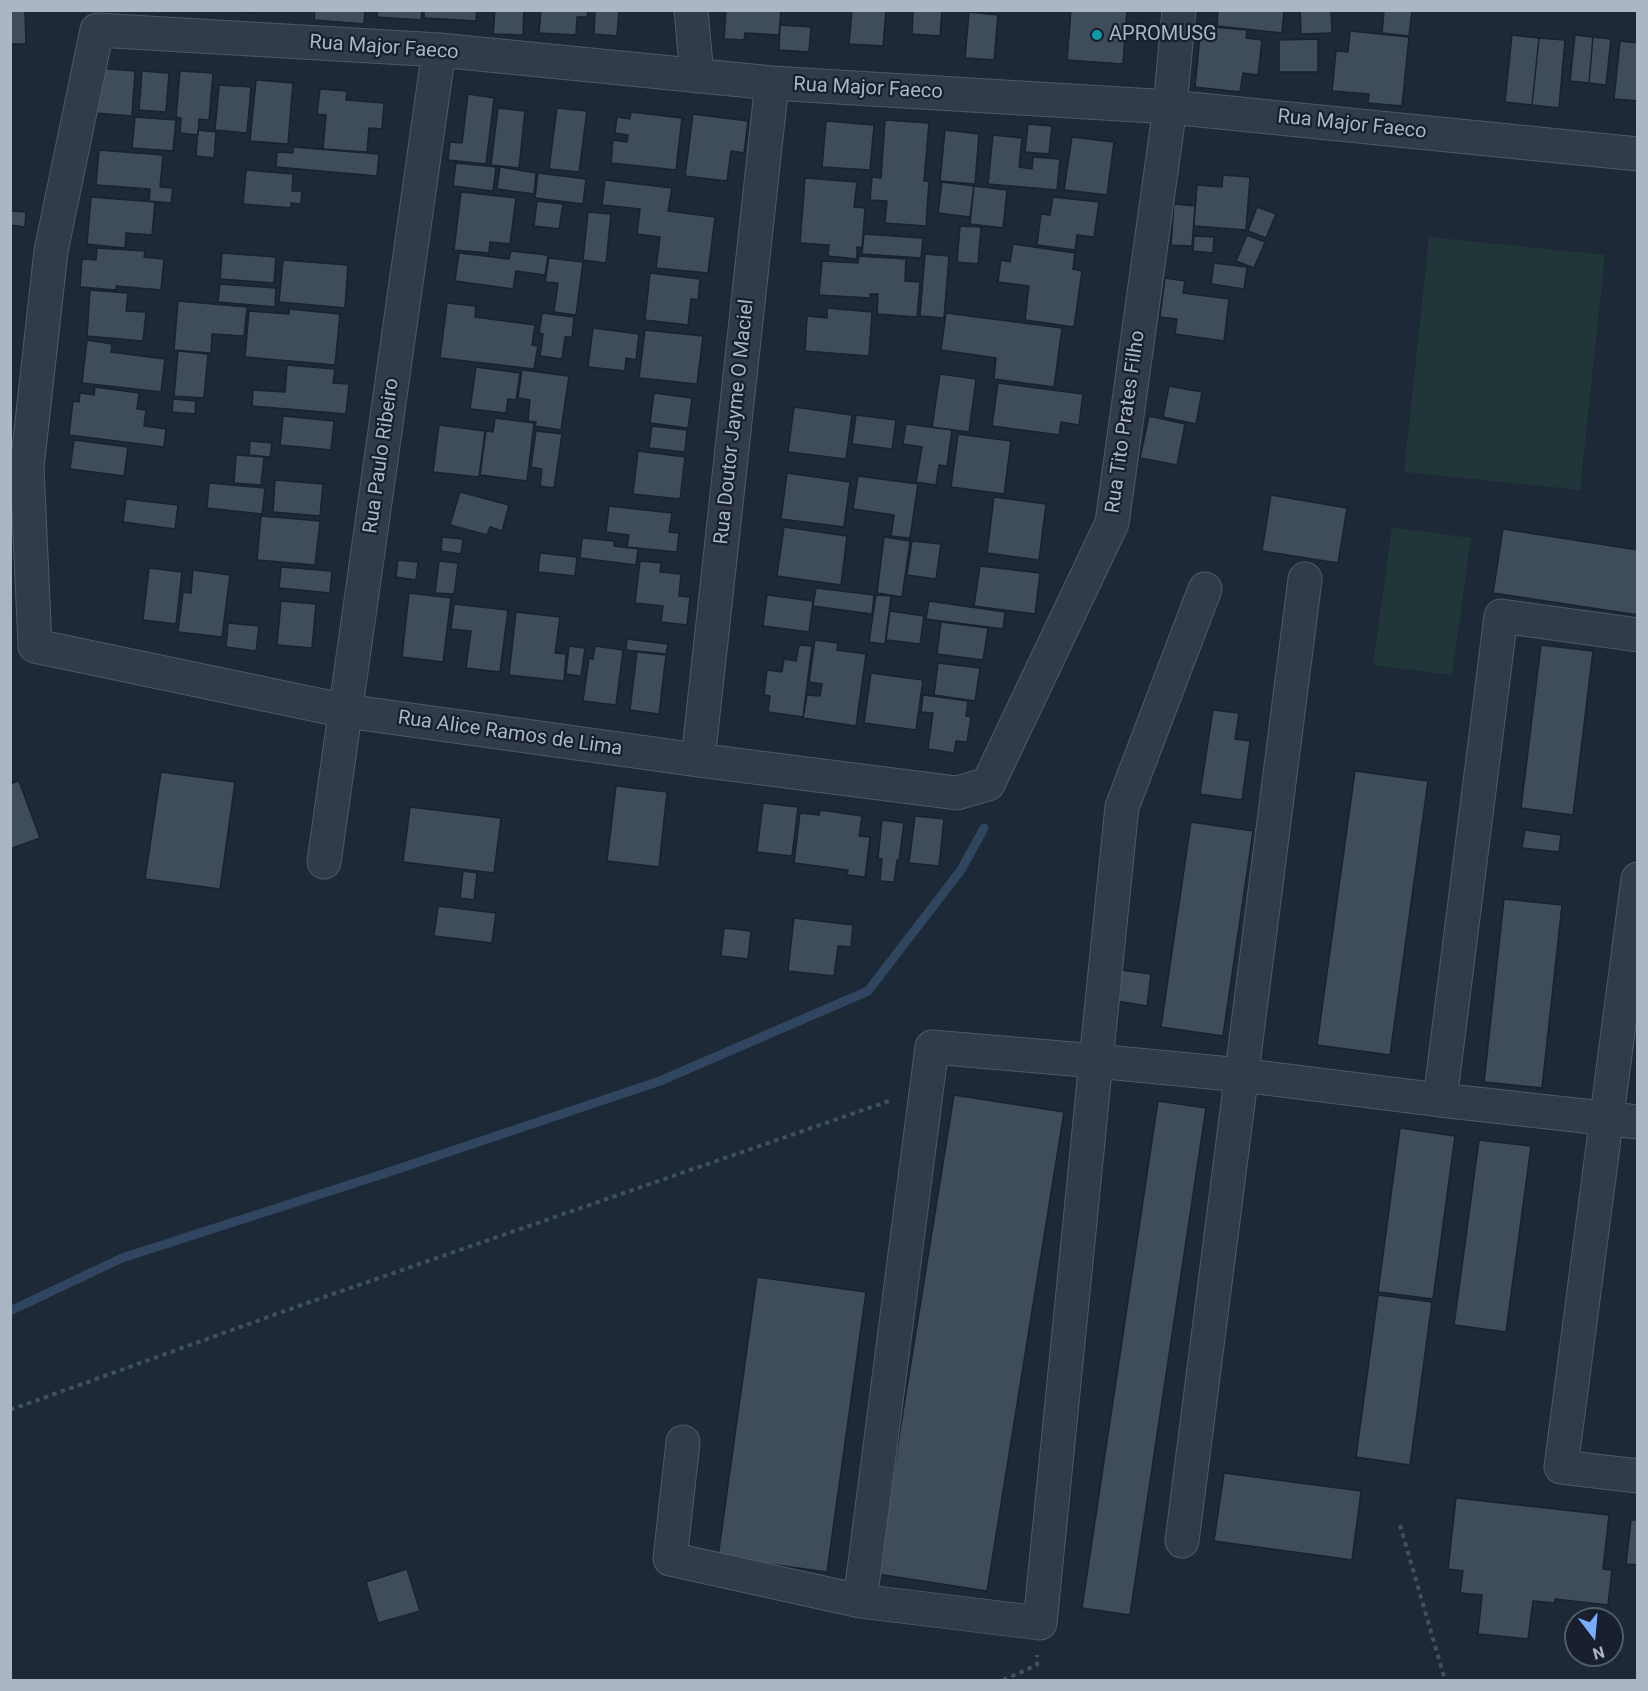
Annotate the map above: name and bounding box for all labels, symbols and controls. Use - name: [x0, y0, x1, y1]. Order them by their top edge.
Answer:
- place label: APROMUSG: [1109, 23, 1217, 47]
- marker: APROMUSG: [1090, 28, 1104, 42]
- street label: Rua Major Faeco: [309, 31, 459, 65]
- street label: Rua Major Faeco: [793, 73, 943, 105]
- street label: Rua Major Faeco: [1276, 105, 1428, 145]
- street label: Rua Doutor Jayme O Maciel: [710, 298, 760, 546]
- street label: Rua Tito Prates Filho: [1101, 329, 1151, 515]
- street label: Rua Paulo Ribeiro: [359, 377, 405, 535]
- street label: Rua Alice Ramos de Lima: [396, 706, 624, 762]
- north arrow: [1564, 1607, 1624, 1667]
- text: N: [1591, 1642, 1607, 1664]

